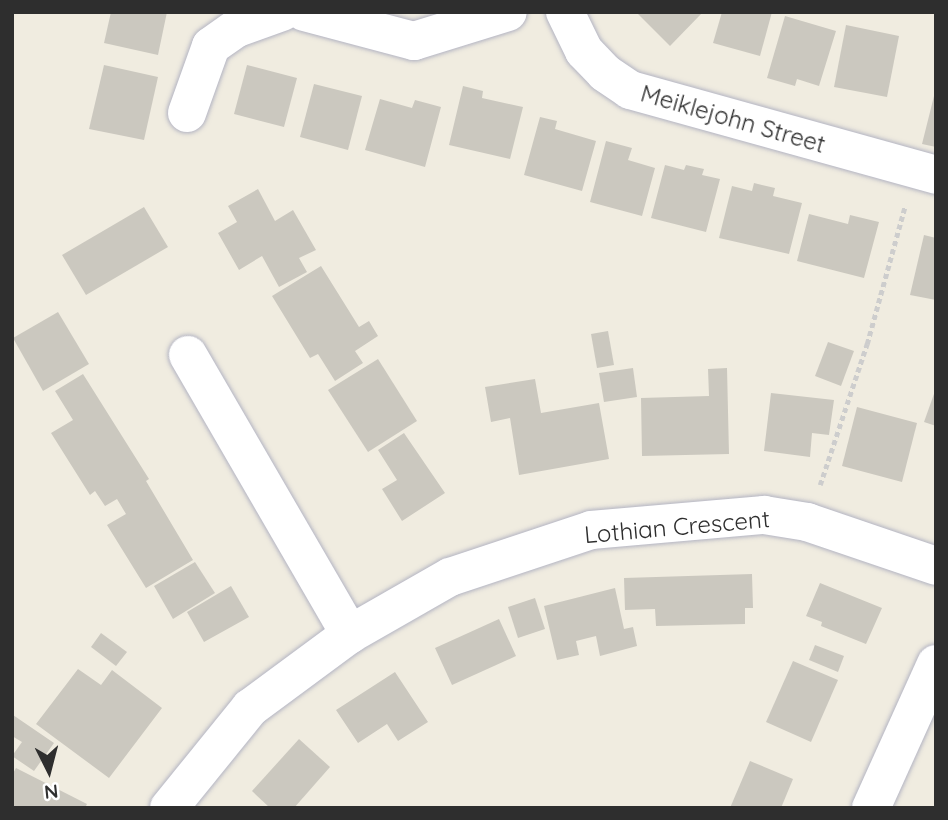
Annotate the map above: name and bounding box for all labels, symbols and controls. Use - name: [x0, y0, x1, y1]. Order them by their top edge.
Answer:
- street label: Meiklejohn Street: [637, 79, 829, 159]
- street label: Lothian Crescent: [583, 505, 771, 549]
- north arrow: [14, 736, 84, 806]
- text: N: [43, 779, 59, 805]

